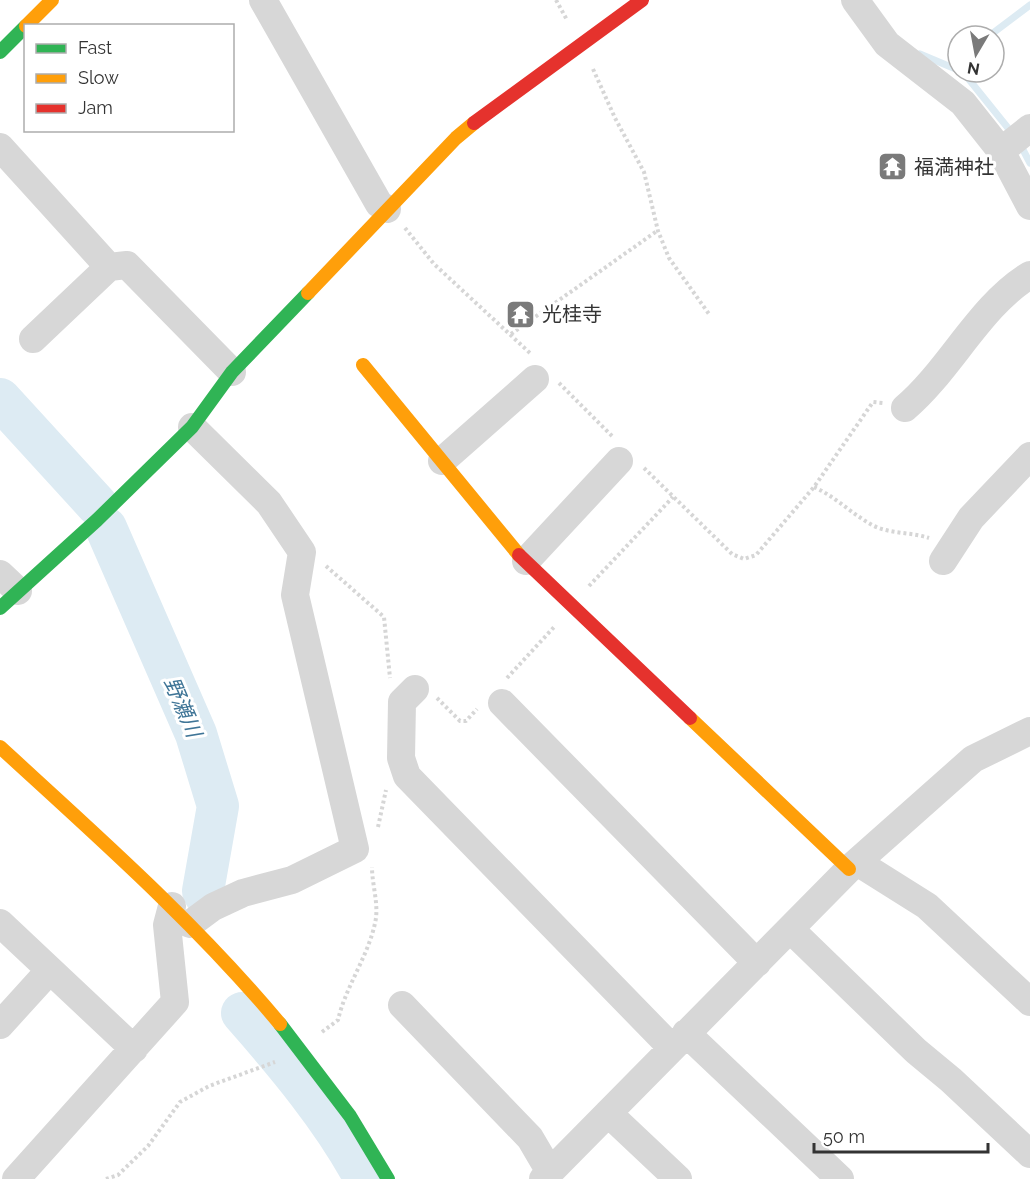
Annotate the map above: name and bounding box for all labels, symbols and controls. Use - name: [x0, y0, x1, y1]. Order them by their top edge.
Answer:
- legend: [24, 24, 234, 132]
- north arrow: [946, 24, 1006, 84]
- text: Fast: [78, 37, 112, 58]
- text: N: [966, 58, 981, 79]
- text: Slow: [78, 67, 119, 88]
- text: Jam: [78, 97, 113, 118]
- temple icon: 福満神社: [877, 151, 909, 183]
- place label: 福満神社: [914, 155, 994, 179]
- temple icon: 光桂寺: [505, 298, 537, 330]
- place label: 光桂寺: [542, 302, 602, 326]
- water label: 野瀬川: [159, 673, 208, 743]
- scale bar: [814, 1116, 988, 1154]
- text: 50 m: [823, 1126, 865, 1147]

